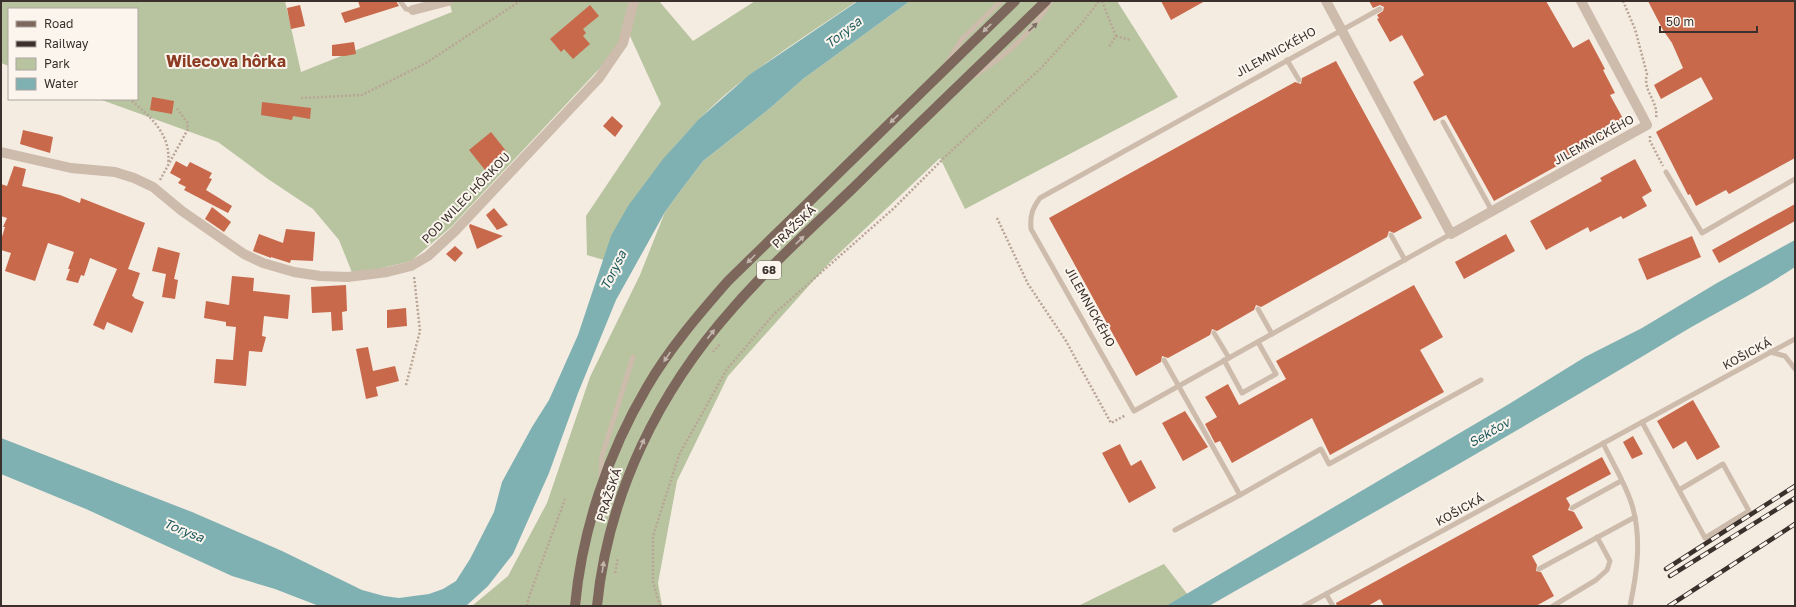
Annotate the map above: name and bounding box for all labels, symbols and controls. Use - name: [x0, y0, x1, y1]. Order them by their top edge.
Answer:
- legend: [8, 8, 138, 100]
- scale bar: [1660, 8, 1757, 34]
- water label: Torysa: [822, 12, 865, 51]
- text: 50 m: [1666, 14, 1694, 29]
- text: Road: [44, 16, 73, 31]
- one-way arrow: [1028, 22, 1038, 32]
- one-way arrow: [982, 23, 992, 33]
- street label: JILEMNICKÉHO: [1233, 23, 1319, 80]
- text: Railway: [44, 36, 89, 51]
- district label: Wilecova hôrka: [166, 51, 286, 71]
- text: Park: [44, 56, 70, 71]
- text: Water: [44, 76, 78, 91]
- street label: JILEMNICKÉHO: [1551, 111, 1637, 168]
- one-way arrow: [889, 114, 899, 124]
- street label: POD WILEC HÔRKOU: [418, 149, 513, 246]
- street label: PRAŽSKÁ: [769, 202, 819, 251]
- one-way arrow: [795, 235, 805, 244]
- water label: Torysa: [597, 247, 630, 292]
- one-way arrow: [746, 254, 755, 264]
- road number: 68: [757, 261, 781, 279]
- street label: JILEMNICKÉHO: [1062, 264, 1119, 350]
- one-way arrow: [707, 329, 715, 339]
- street label: KOŠICKÁ: [1720, 334, 1774, 373]
- one-way arrow: [663, 352, 670, 363]
- water label: Sekčov: [1466, 413, 1514, 450]
- one-way arrow: [639, 438, 645, 450]
- street label: PRAŽSKÁ: [593, 466, 624, 523]
- street label: KOŠICKÁ: [1433, 490, 1487, 529]
- water label: Torysa: [162, 515, 207, 545]
- one-way arrow: [600, 561, 606, 574]

